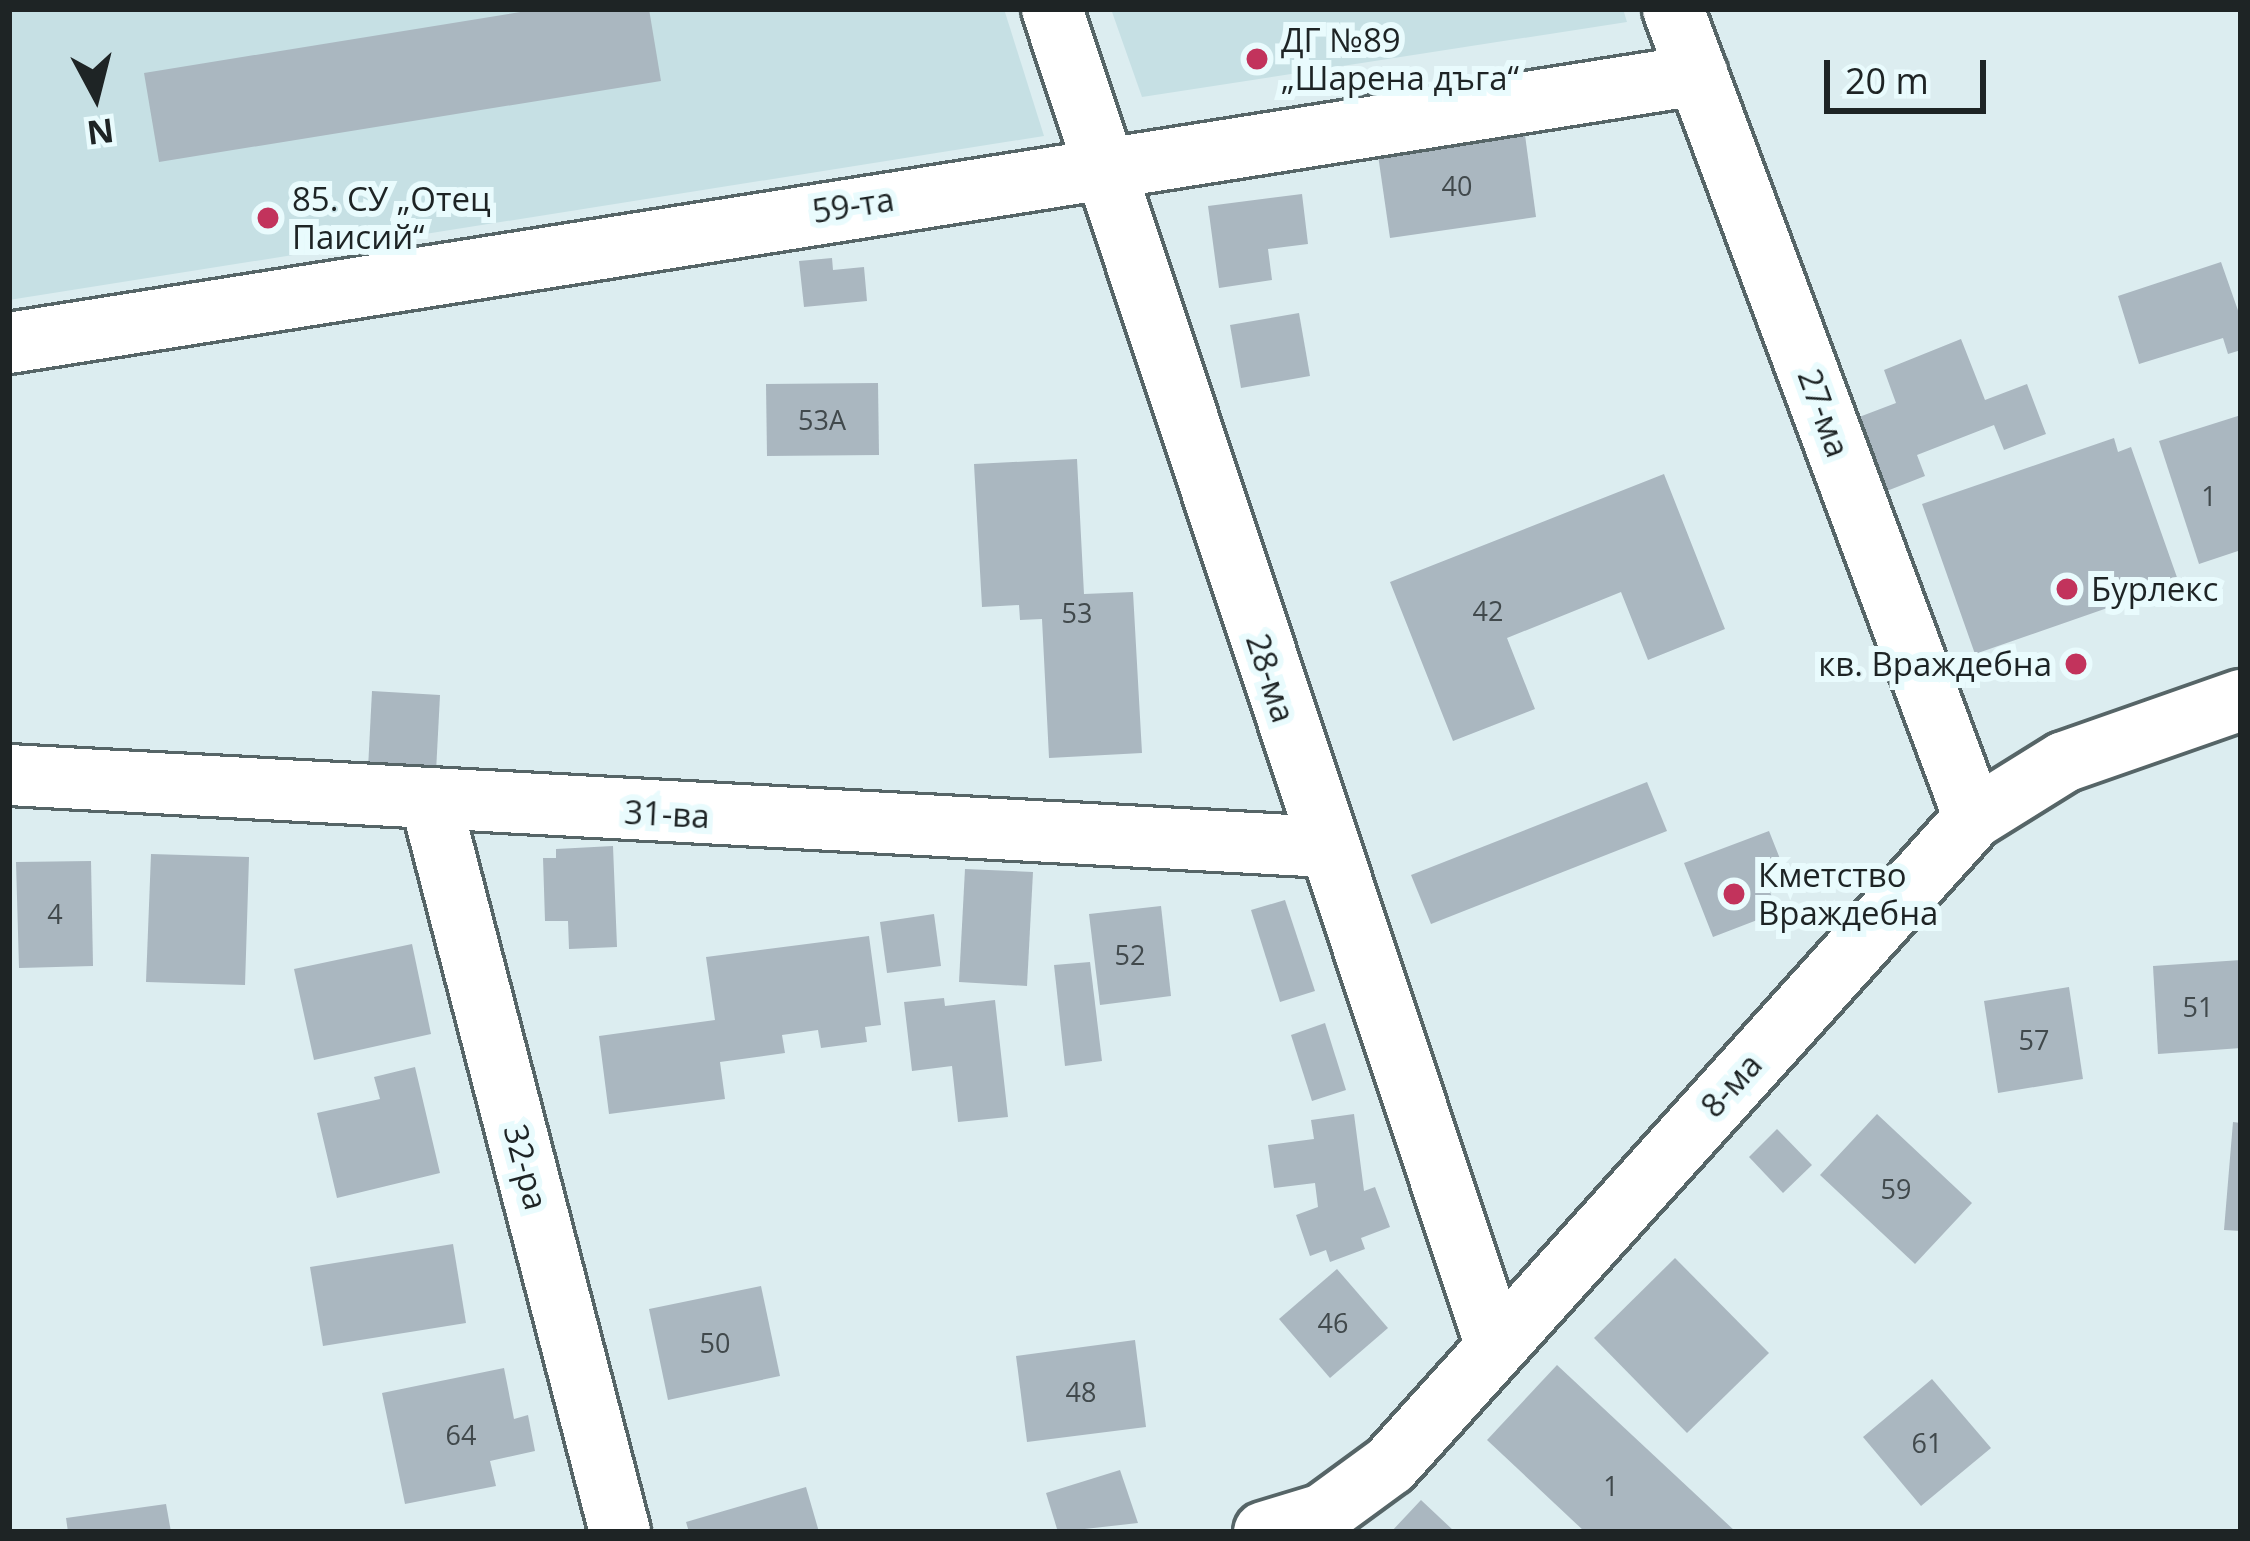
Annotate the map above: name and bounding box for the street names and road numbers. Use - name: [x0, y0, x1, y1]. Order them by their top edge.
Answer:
- street label: 59-та: [809, 179, 897, 231]
- street label: 27-ма: [1790, 364, 1858, 462]
- street label: 28-ма: [1238, 629, 1304, 727]
- street label: 31-ва: [623, 792, 711, 836]
- street label: 8-ма: [1692, 1045, 1770, 1125]
- street label: 32-ра: [496, 1120, 556, 1214]

